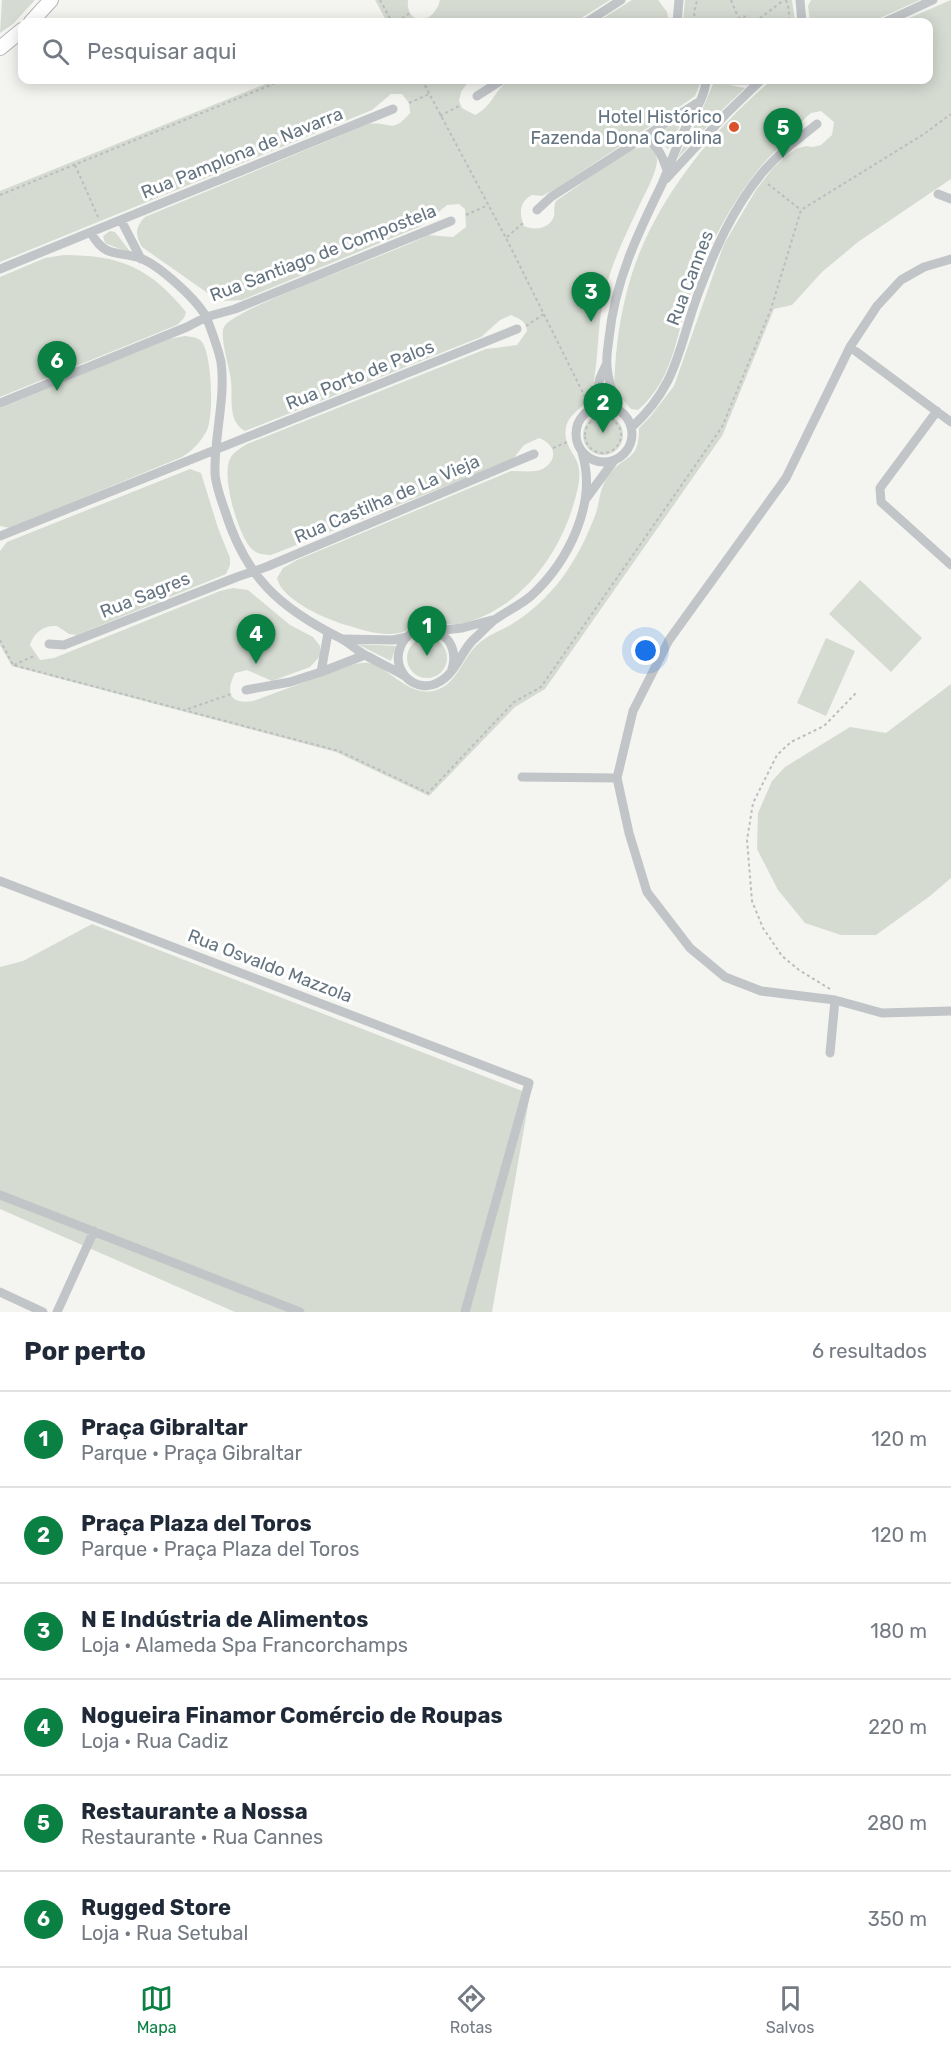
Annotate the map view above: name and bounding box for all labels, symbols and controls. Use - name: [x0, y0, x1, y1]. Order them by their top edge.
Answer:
- search box: [18, 18, 933, 84]
- icon: search: [39, 35, 72, 68]
- text: Pesquisar aqui: [87, 38, 237, 65]
- street label: Rua Pamplona de Navarra: [138, 102, 346, 204]
- place label: Hotel Histórico Fazenda Dona Carolina: [530, 106, 722, 149]
- pin: 5: [764, 108, 802, 158]
- marker: Hotel Histórico Fazenda Dona Carolina: [727, 120, 741, 134]
- street label: Rua Santiago de Compostela: [207, 200, 439, 306]
- street label: Rua Cannes: [662, 227, 718, 329]
- pin: 3: [572, 272, 610, 322]
- street label: Rua Porto de Palos: [283, 335, 437, 415]
- pin: 6: [38, 342, 76, 391]
- pin: 2: [584, 384, 622, 433]
- street label: Rua Castilha de La Vieja: [291, 450, 483, 548]
- street label: Rua Sagres: [97, 567, 193, 623]
- pin: 1: [408, 606, 446, 656]
- pin: 4: [236, 614, 276, 664]
- your location: [631, 636, 660, 665]
- street label: Rua Osvaldo Mazzola: [185, 924, 355, 1008]
- text: Por perto: [24, 1336, 146, 1367]
- text: 6 resultados: [812, 1339, 927, 1363]
- text: Praça Gibraltar: [81, 1414, 248, 1441]
- text: 1: [39, 1427, 48, 1451]
- text: 120 m: [871, 1427, 927, 1451]
- text: Parque · Praça Gibraltar: [81, 1441, 302, 1465]
- text: Praça Plaza del Toros: [81, 1510, 312, 1537]
- text: 2: [37, 1523, 50, 1547]
- text: 120 m: [871, 1523, 927, 1547]
- text: Parque · Praça Plaza del Toros: [81, 1537, 359, 1561]
- text: N E Indústria de Alimentos: [81, 1606, 368, 1633]
- text: 3: [37, 1619, 50, 1643]
- text: 180 m: [870, 1619, 927, 1643]
- text: Loja · Alameda Spa Francorchamps: [81, 1633, 408, 1657]
- text: Nogueira Finamor Comércio de Roupas: [81, 1702, 503, 1729]
- text: 4: [37, 1715, 50, 1739]
- text: 220 m: [868, 1715, 927, 1739]
- text: Loja · Rua Cadiz: [81, 1729, 228, 1753]
- text: Restaurante a Nossa: [81, 1798, 308, 1825]
- text: 5: [37, 1811, 50, 1835]
- text: 280 m: [867, 1811, 927, 1835]
- text: Restaurante · Rua Cannes: [81, 1825, 323, 1849]
- text: Rugged Store: [81, 1894, 231, 1921]
- text: 6: [37, 1907, 50, 1931]
- text: 350 m: [868, 1907, 927, 1931]
- text: Loja · Rua Setubal: [81, 1921, 248, 1945]
- tab: Mapa: [137, 1982, 177, 2037]
- tab: Rotas: [450, 1982, 493, 2037]
- tab: Salvos: [766, 1982, 814, 2037]

